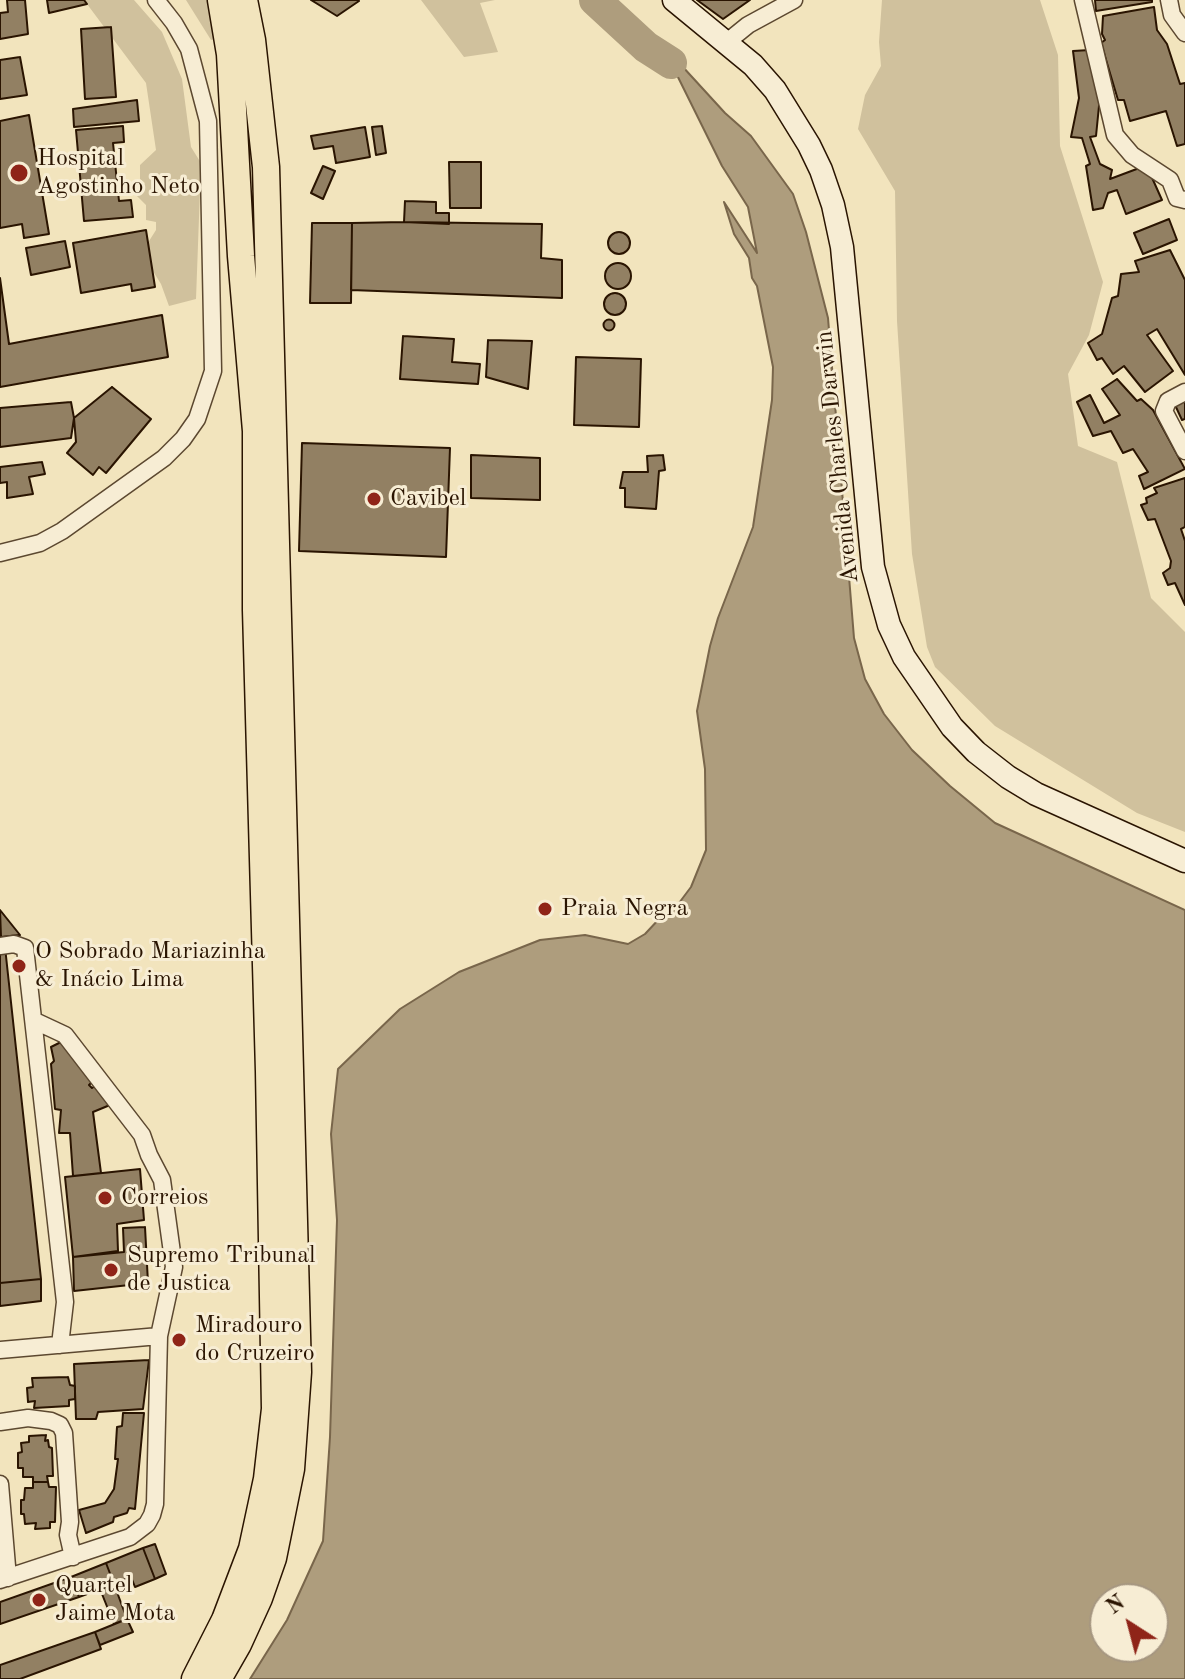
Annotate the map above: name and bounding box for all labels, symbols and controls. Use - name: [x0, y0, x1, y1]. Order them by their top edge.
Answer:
- place label: Hospital Agostinho Neto: [37, 145, 200, 201]
- marker: Hospital Agostinho Neto: [8, 162, 30, 184]
- street label: Avenida Charles Darwin: [810, 329, 866, 585]
- place label: Cavibel: [390, 485, 466, 513]
- marker: Cavibel: [365, 490, 383, 508]
- place label: Praia Negra: [561, 895, 688, 923]
- marker: Praia Negra: [536, 900, 554, 918]
- place label: O Sobrado Mariazinha & Inácio Lima: [35, 938, 265, 994]
- marker: O Sobrado Mariazinha & Inácio Lima: [10, 957, 28, 975]
- place label: Correios: [121, 1184, 209, 1212]
- marker: Correios: [96, 1189, 114, 1207]
- place label: Supremo Tribunal de Justica: [127, 1242, 316, 1298]
- marker: Supremo Tribunal de Justica: [102, 1261, 120, 1279]
- place label: Miradouro do Cruzeiro: [195, 1312, 315, 1368]
- marker: Miradouro do Cruzeiro: [170, 1331, 188, 1349]
- place label: Quartel Jaime Mota: [55, 1572, 175, 1628]
- north arrow: [1089, 1583, 1169, 1663]
- marker: Quartel Jaime Mota: [30, 1591, 48, 1609]
- text: N: [1103, 1591, 1129, 1619]

